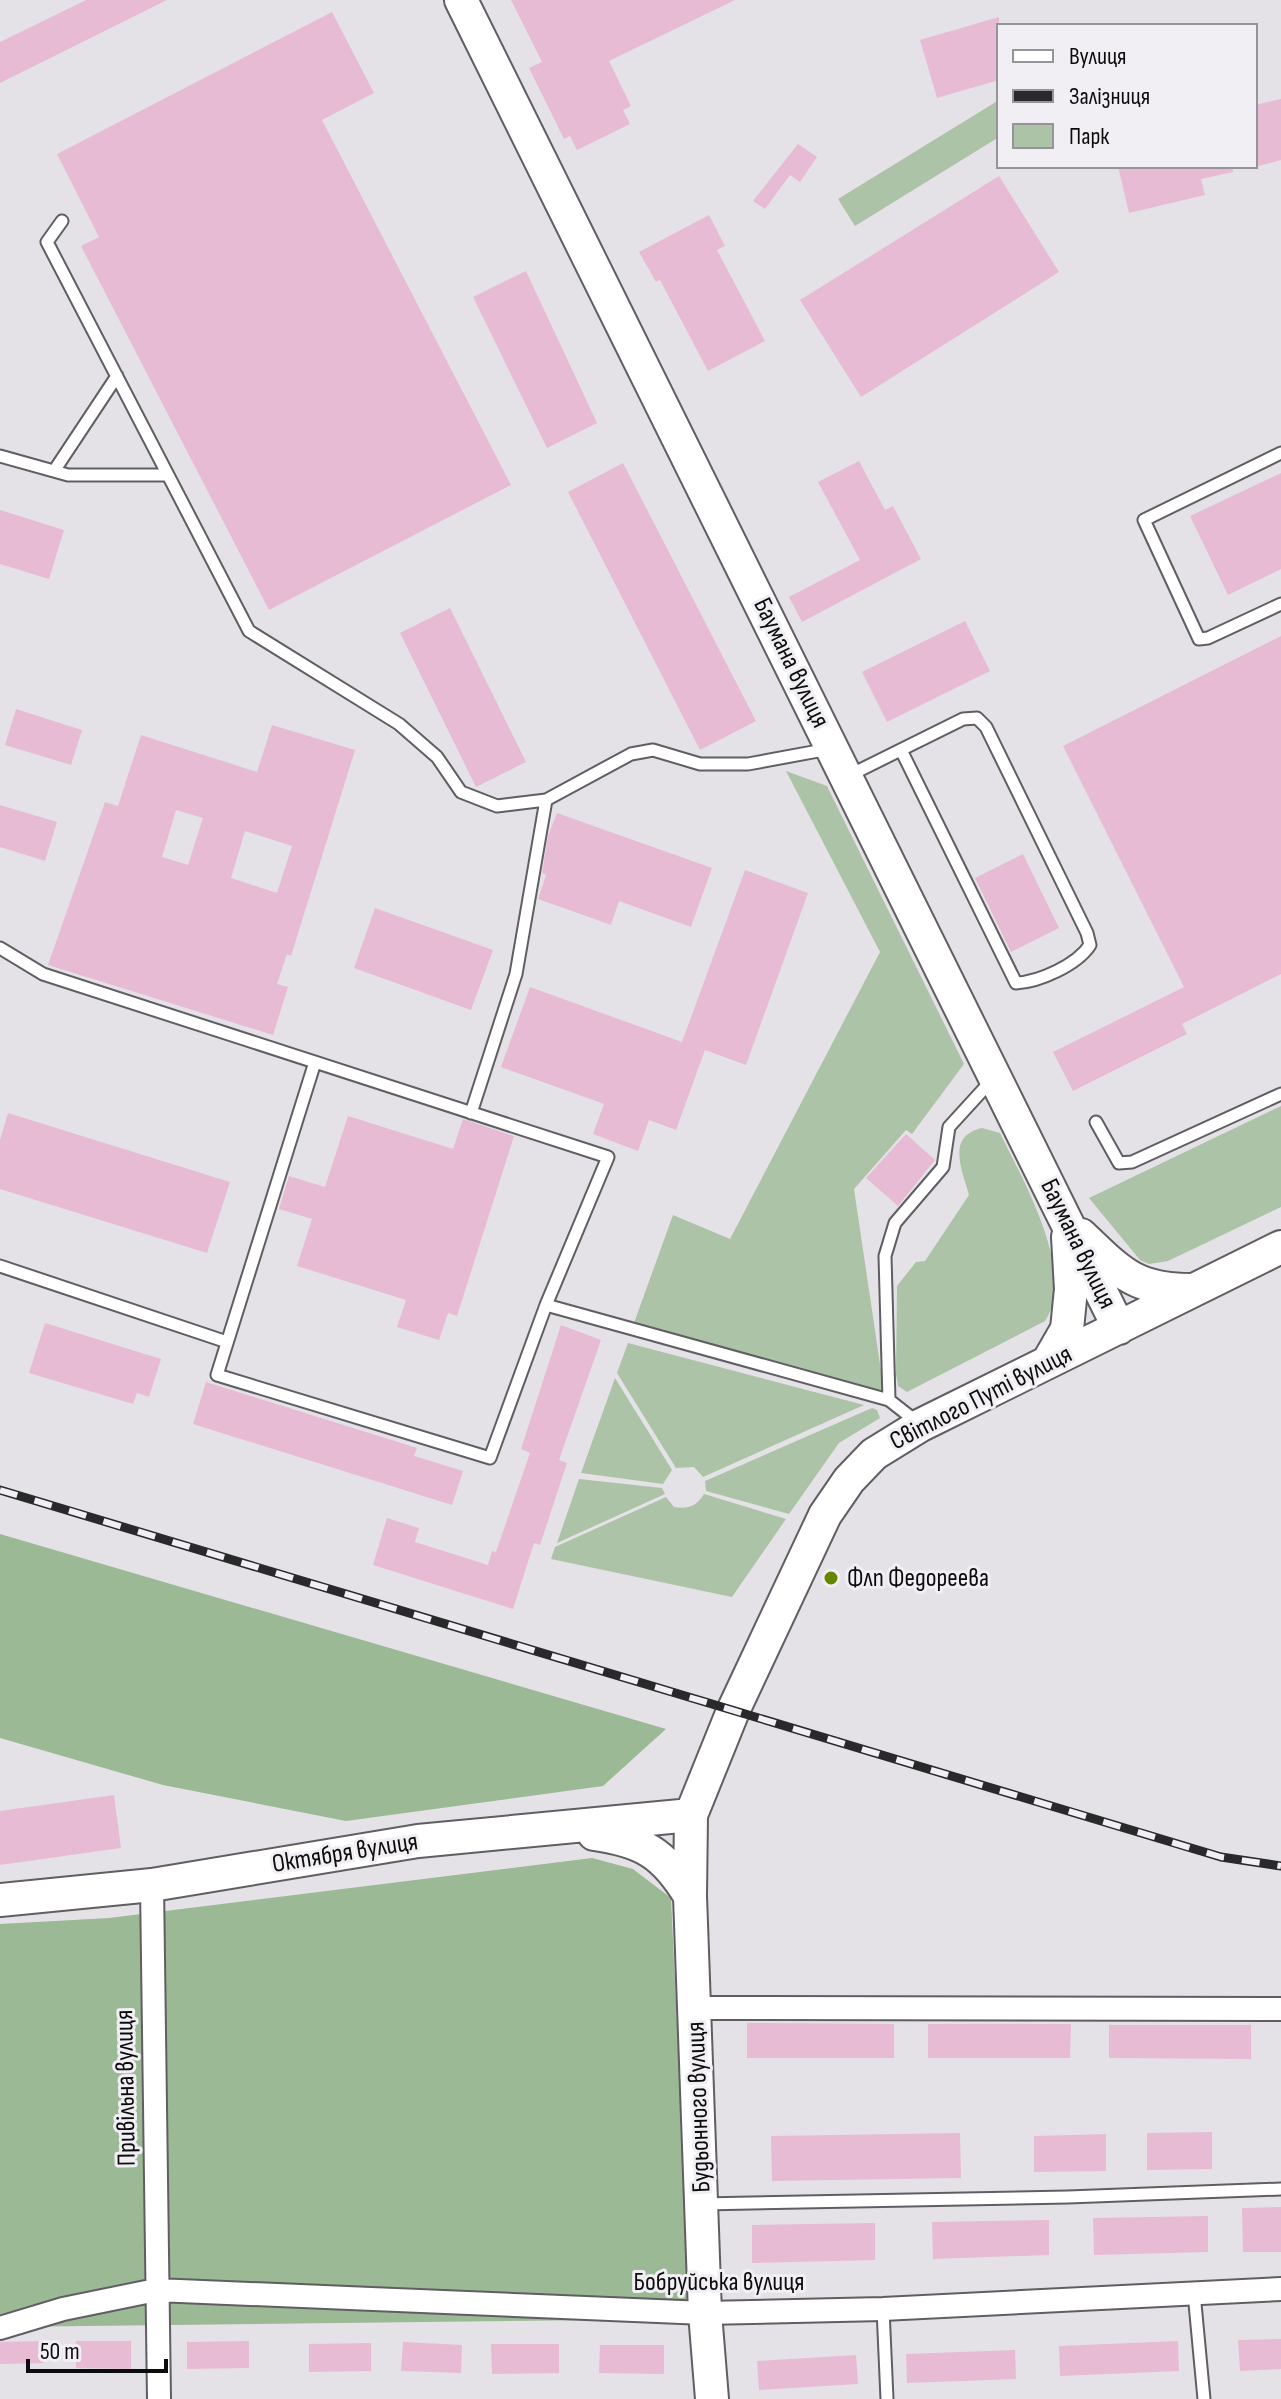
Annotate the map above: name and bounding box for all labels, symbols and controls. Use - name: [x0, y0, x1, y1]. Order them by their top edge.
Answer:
- legend: [997, 24, 1257, 168]
- text: Вулиця: [1069, 42, 1127, 71]
- text: Залізниця: [1069, 82, 1150, 111]
- text: Парк: [1069, 122, 1110, 151]
- street label: Баумана вулиця: [746, 593, 836, 733]
- street label: Баумана вулиця: [1033, 1174, 1123, 1314]
- street label: Світлого Путі вулиця: [885, 1339, 1077, 1457]
- place label: Флп Федореева: [847, 1563, 989, 1594]
- marker: Флп Федореева: [822, 1569, 840, 1587]
- street label: Октября вулиця: [270, 1826, 420, 1880]
- street label: Привільна вулиця: [109, 2010, 143, 2166]
- street label: Будьонного вулиця: [681, 2021, 717, 2193]
- street label: Бобруйська вулиця: [634, 2267, 804, 2298]
- scale bar: [28, 2323, 166, 2373]
- text: 50 m: [40, 2337, 80, 2366]

